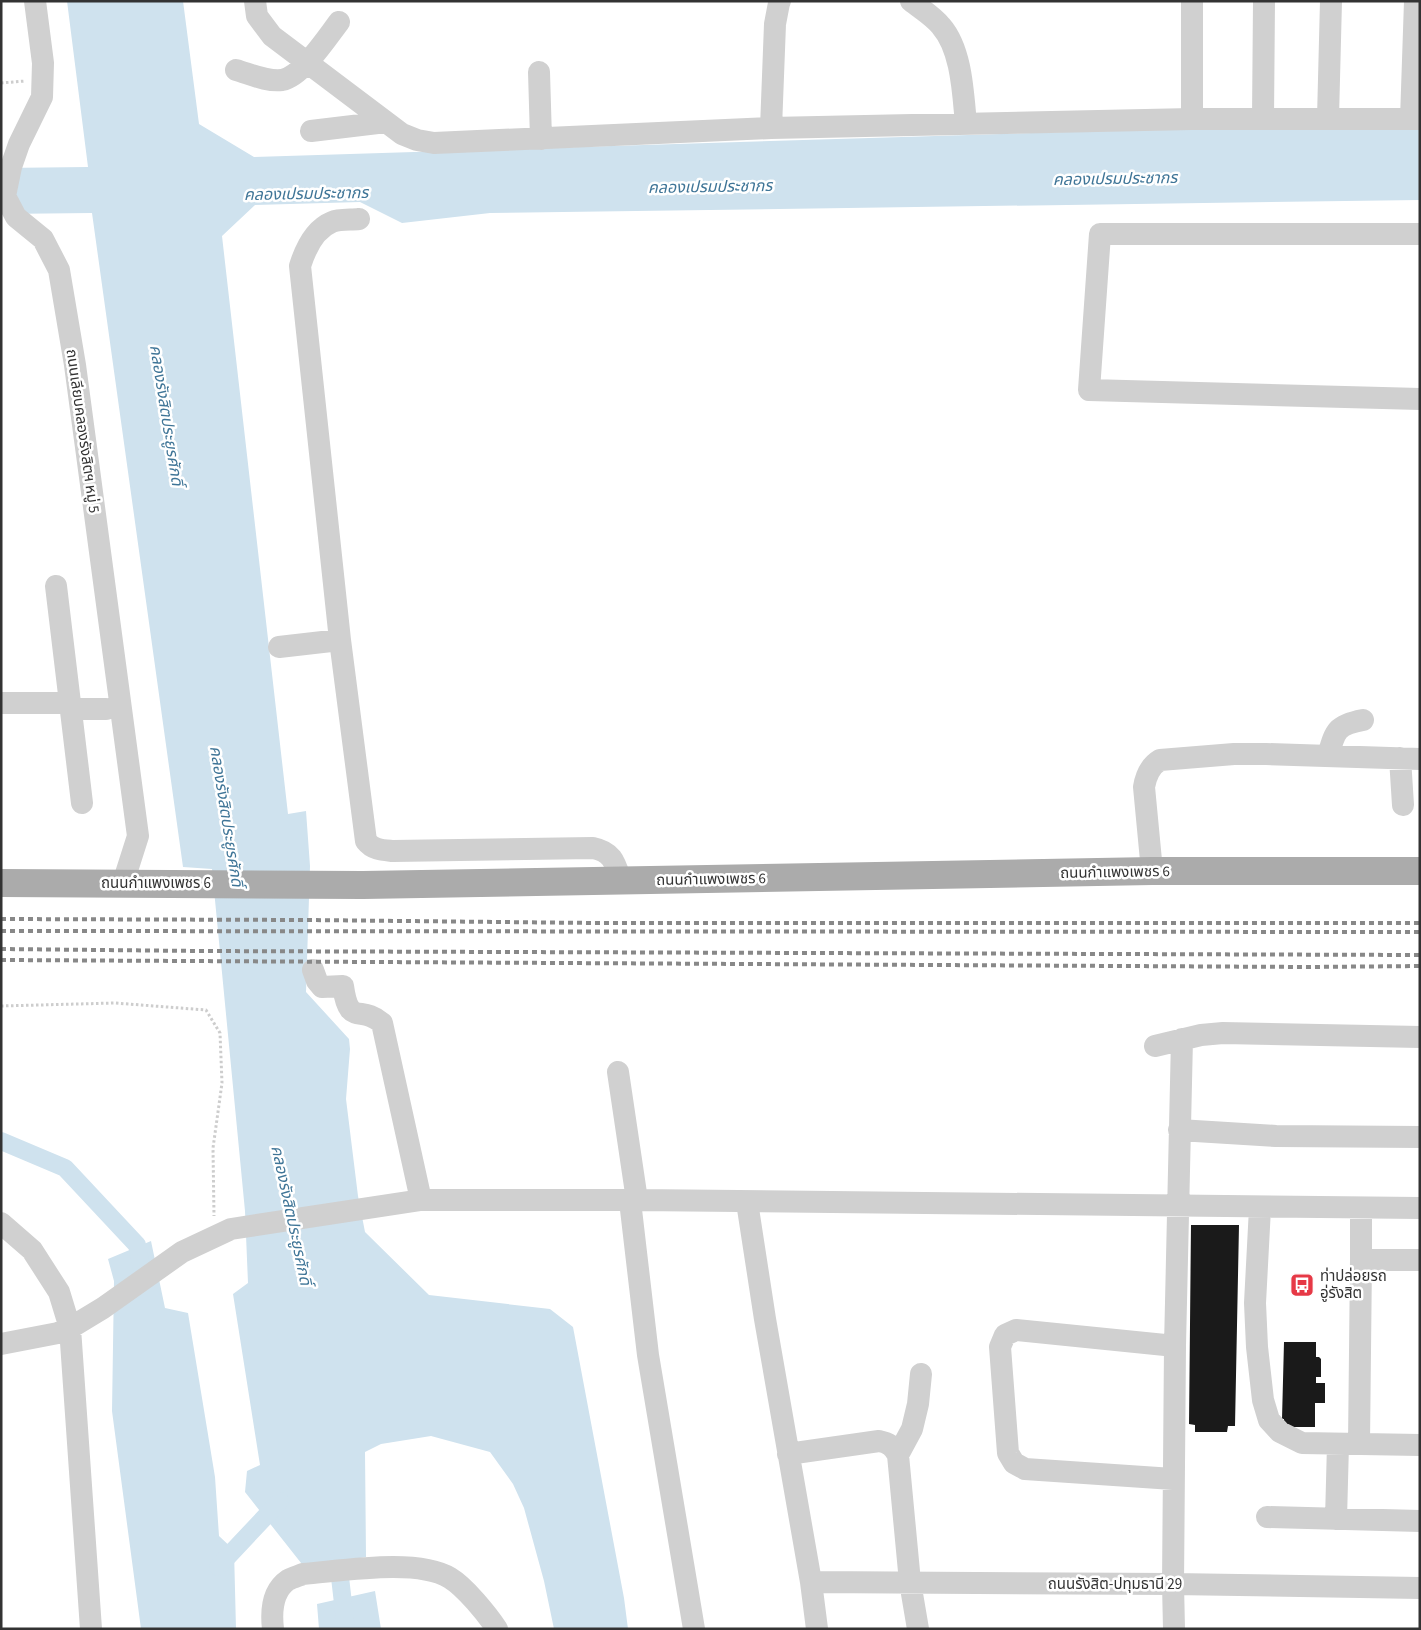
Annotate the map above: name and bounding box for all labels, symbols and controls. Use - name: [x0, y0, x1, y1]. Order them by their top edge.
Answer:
- water label: คลองเปรมประชากร: [1053, 167, 1178, 191]
- water label: คลองเปรมประชากร: [648, 175, 773, 199]
- water label: คลองเปรมประชากร: [244, 182, 369, 206]
- water label: คลองรังสิตประยูรศักดิ์: [144, 343, 189, 491]
- street label: ถนนเลียบคลองรังสิตฯ หมู่ 5: [61, 348, 104, 514]
- water label: คลองรังสิตประยูรศักดิ์: [204, 744, 249, 892]
- street label: ถนนกำแพงเพชร 6: [1060, 861, 1170, 884]
- street label: ถนนกำแพงเพชร 6: [656, 868, 766, 891]
- street label: ถนนกำแพงเพชร 6: [101, 873, 211, 894]
- water label: คลองรังสิตประยูรศักดิ์: [265, 1143, 317, 1291]
- place label: ท่าปล่อยรถ อู่รังสิต: [1320, 1266, 1387, 1304]
- bus stop icon: ท่าปล่อยรถ อู่รังสิต: [1289, 1272, 1315, 1298]
- street label: ถนนรังสิต-ปทุมธานี 29: [1048, 1574, 1182, 1595]

